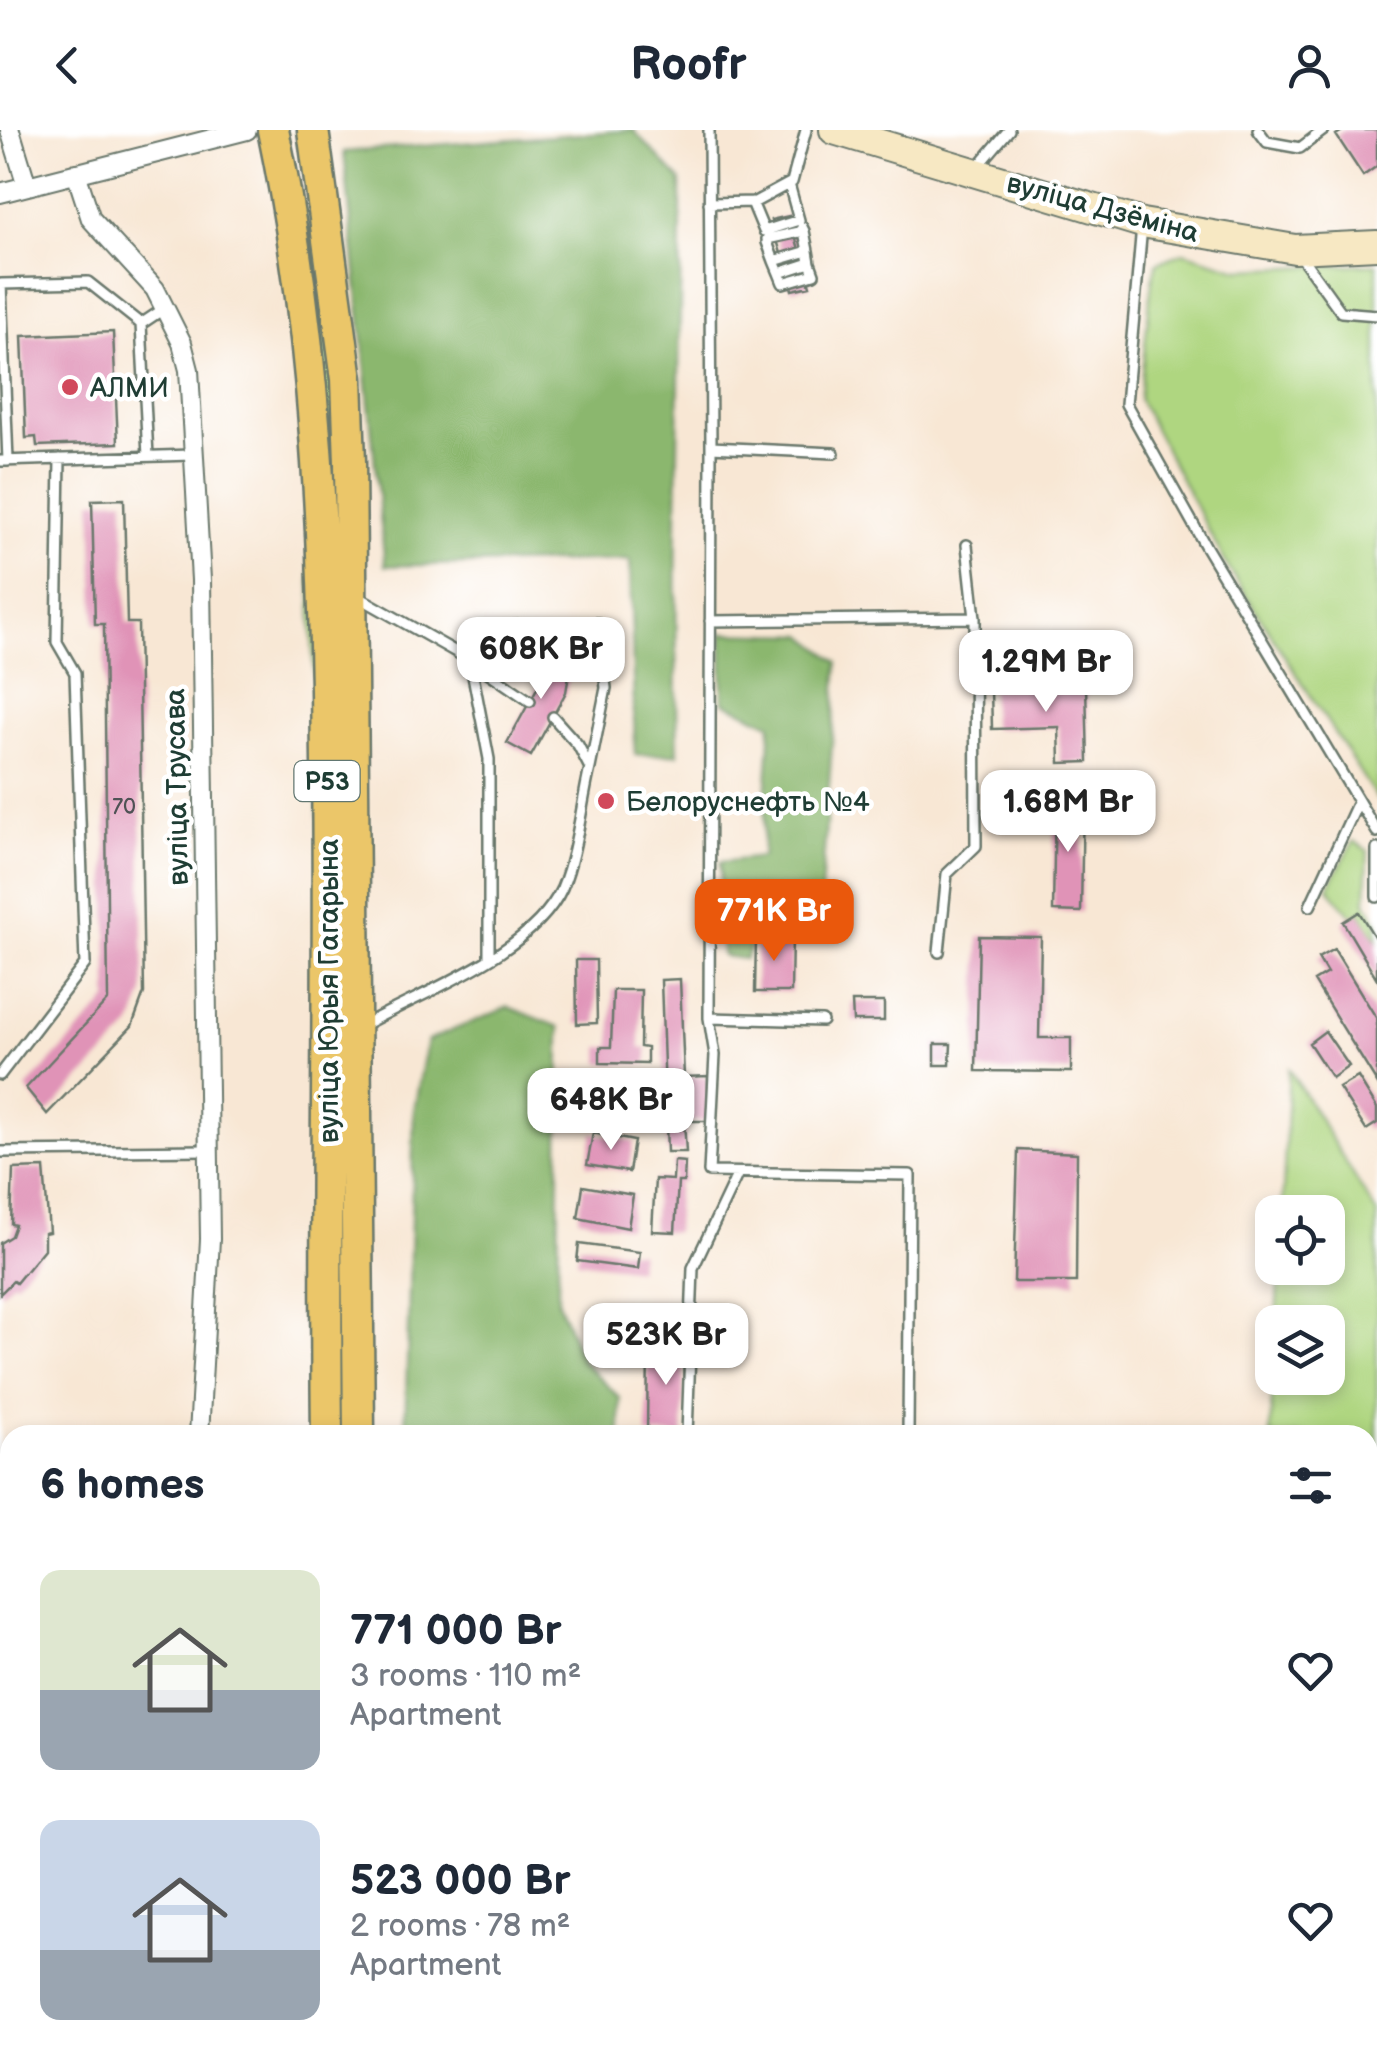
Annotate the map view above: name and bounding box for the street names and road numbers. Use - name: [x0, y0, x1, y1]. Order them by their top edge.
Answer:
- street label: вуліца Дзёміна: [1003, 167, 1203, 250]
- street label: вуліца Трусава: [159, 688, 196, 886]
- road number: Р53: [294, 761, 360, 801]
- street label: вуліца Юрыя Гагарына: [313, 838, 346, 1143]

